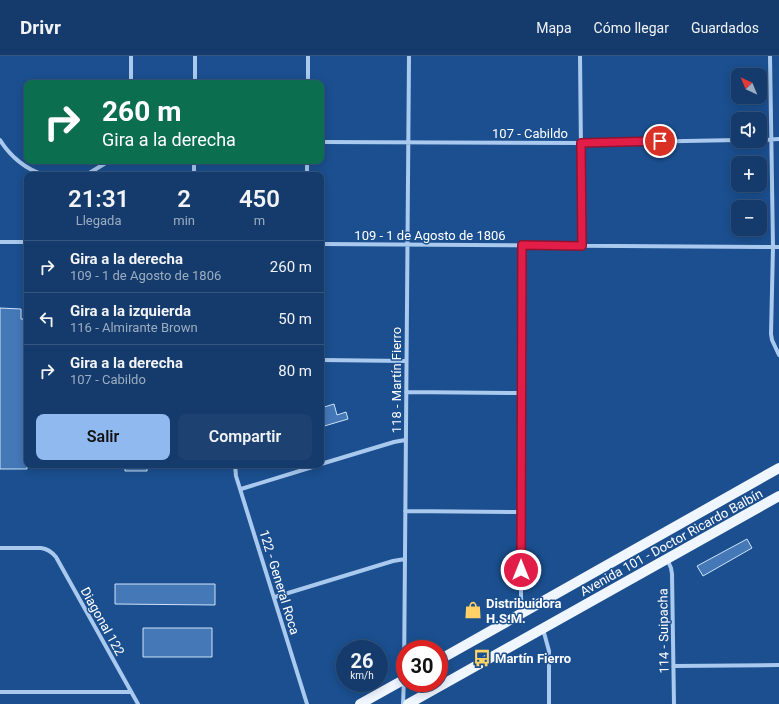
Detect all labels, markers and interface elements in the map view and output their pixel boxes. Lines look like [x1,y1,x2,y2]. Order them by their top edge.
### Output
text: Drivr [20,16,61,39]
text: Mapa [536,20,572,36]
text: Cómo llegar [594,20,669,36]
text: Guardados [691,20,759,36]
north arrow [731,68,767,104]
map controls [731,68,767,236]
text: 260 m [102,95,181,128]
icon: right [36,96,88,148]
button: sound [731,112,767,148]
pin [643,124,677,158]
street label: 107 - Cabildo [492,126,568,141]
text: Gira a la derecha [102,129,236,150]
icon: arrive [649,130,671,152]
button: + [731,156,767,192]
text: 21:31 [68,185,129,213]
text: 2 [177,185,191,213]
text: 450 [239,185,280,213]
button: − [731,200,767,236]
text: Llegada [76,213,122,228]
text: min [173,213,195,228]
text: m [254,213,265,228]
street label: 109 - 1 de Agosto de 1806 [354,228,506,243]
text: Gira a la derecha [70,250,183,268]
icon: right [36,256,58,278]
text: 260 m [270,258,312,276]
text: 109 - 1 de Agosto de 1806 [70,268,221,283]
text: Gira a la izquierda [70,302,191,320]
icon: left [36,308,58,330]
text: 50 m [278,310,312,328]
text: 116 - Almirante Brown [70,320,198,335]
street label: 118 - Martín Fierro [389,327,404,433]
text: Gira a la derecha [70,354,183,372]
icon: right [36,360,58,382]
text: 80 m [278,362,312,380]
text: 107 - Cabildo [70,372,146,387]
button: Salir [36,414,170,460]
button: Compartir [178,414,312,460]
street label: Avenida 101 - Doctor Ricardo Balbín [577,486,765,599]
street label: 122 - General Roca [256,528,303,636]
position arrow [500,549,542,591]
street label: Diagonal 122 [78,584,128,658]
street label: 114 - Suipacha [655,588,672,674]
place label: Distribuidora H.S.M. [486,596,561,626]
shop icon: Distribuidora H.S.M. [463,600,483,620]
speed limit sign: 30 [396,640,448,692]
bus stop icon: Martín Fierro [472,648,492,668]
text: 26 [351,649,373,673]
place label: Martín Fierro [495,651,571,666]
text: km/h [350,670,374,681]

